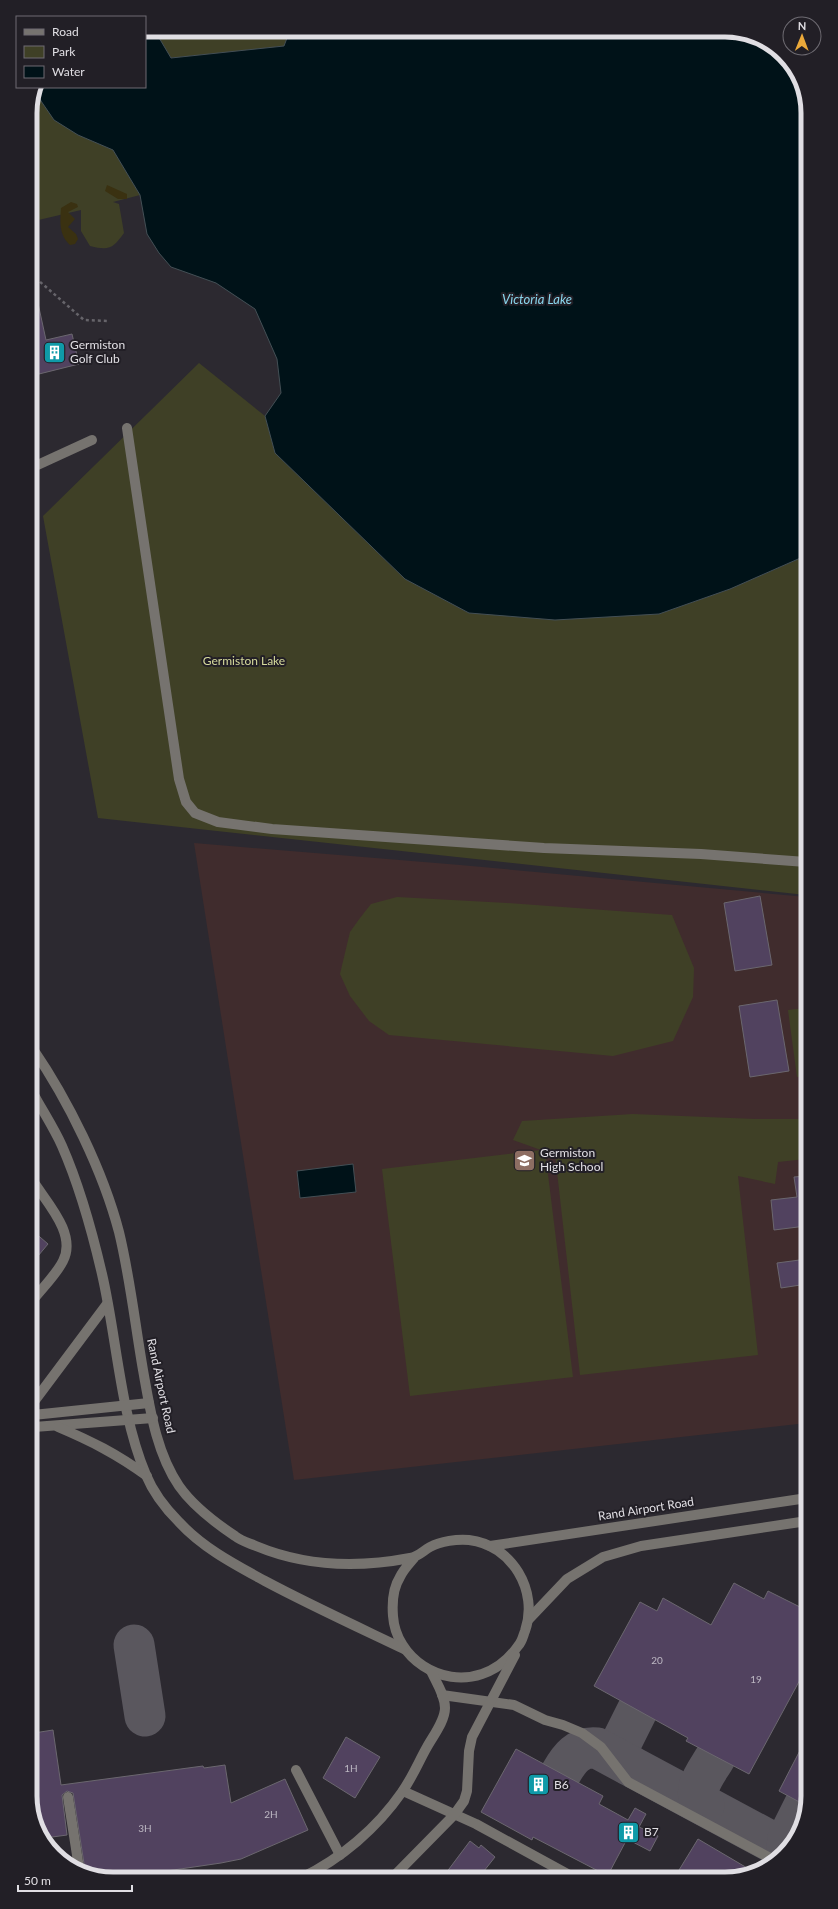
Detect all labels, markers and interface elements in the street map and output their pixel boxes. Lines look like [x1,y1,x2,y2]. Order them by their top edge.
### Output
legend [16,16,146,88]
north arrow [782,16,822,56]
text: N [798,19,807,32]
text: Road [52,24,79,39]
text: Park [52,44,76,59]
text: Water [52,64,85,79]
water label: Victoria Lake [502,291,572,307]
place label: Germiston Golf Club [70,337,125,366]
building icon: Germiston Golf Club [41,339,67,365]
park label: Germiston Lake [203,653,285,668]
place label: Germiston High School [540,1145,603,1174]
school or university icon: Germiston High School [512,1147,538,1173]
street label: Rand Airport Road [144,1337,179,1435]
street label: Rand Airport Road [597,1494,695,1523]
house number: 20 [651,1654,663,1666]
house number: 19 [750,1673,762,1685]
house number: 1H [344,1762,358,1774]
building icon: B6 [526,1772,552,1798]
place label: B6 [554,1777,569,1792]
house number: 2H [264,1808,278,1820]
building icon: B7 [615,1819,641,1845]
house number: 3H [138,1822,152,1834]
place label: B7 [644,1824,659,1839]
scale bar [18,1867,132,1893]
text: 50 m [24,1873,51,1888]

